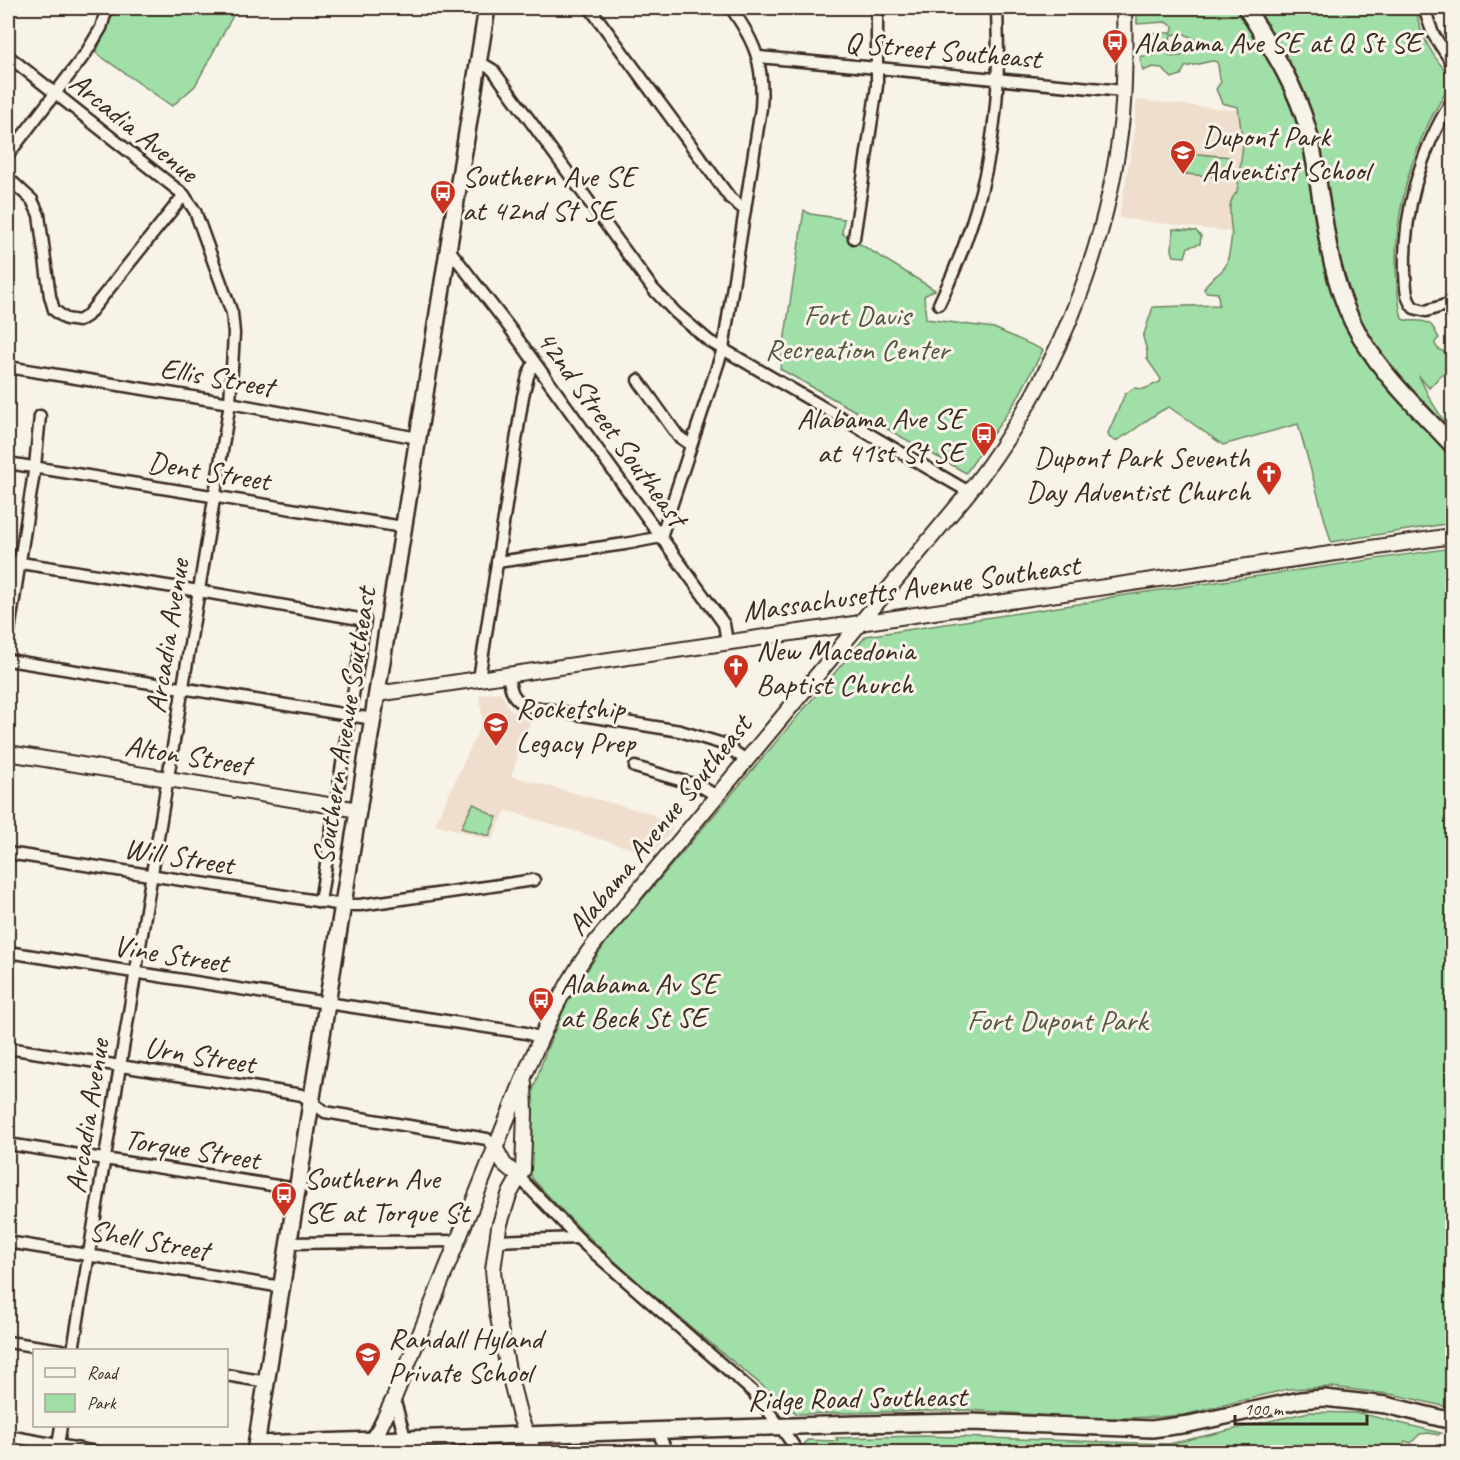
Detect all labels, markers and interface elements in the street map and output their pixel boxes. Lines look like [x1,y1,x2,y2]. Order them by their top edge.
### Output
street label: Q Street Southeast [844,23,1046,78]
place label: Alabama Ave SE at Q St SE [1134,23,1425,61]
bus stop icon: Alabama Ave SE at Q St SE [1100,27,1130,65]
street label: Arcadia Avenue [62,63,208,192]
place label: Dupont Park Adventist School [1202,117,1374,189]
school or university icon: Dupont Park Adventist School [1168,138,1198,176]
place label: Southern Ave SE at 42nd St SE [462,157,639,229]
bus stop icon: Southern Ave SE at 42nd St SE [428,178,458,216]
park label: Fort Davis Recreation Center [765,296,952,368]
street label: 42nd Street Southeast [528,322,698,537]
street label: Ellis Street [157,348,281,406]
place label: Alabama Ave SE at 41st St SE [797,399,968,471]
bus stop icon: Alabama Ave SE at 41st St SE [969,420,999,458]
place label: Dupont Park Seventh Day Adventist Church [1026,438,1251,510]
street label: Dent Street [145,443,276,500]
church icon: Dupont Park Seventh Day Adventist Church [1254,459,1284,497]
street label: Massachusetts Avenue Southeast [740,545,1085,630]
street label: Arcadia Avenue [136,554,198,716]
street label: Southern Avenue Southeast [303,582,385,867]
place label: New Macedonia Baptist Church [756,631,917,703]
church icon: New Macedonia Baptist Church [721,652,751,690]
place label: Rocketship Legacy Prep [516,689,637,761]
street label: Alabama Avenue Southeast [558,704,762,943]
school or university icon: Rocketship Legacy Prep [481,710,511,748]
street label: Alton Street [122,726,258,784]
street label: Will Street [122,829,239,884]
street label: Vine Street [111,926,234,982]
place label: Alabama Av SE at Beck St SE [560,964,721,1036]
bus stop icon: Alabama Av SE at Beck St SE [526,985,556,1023]
park label: Fort Dupont Park [967,1001,1149,1039]
street label: Urn Street [142,1028,261,1083]
street label: Arcadia Avenue [56,1034,118,1196]
street label: Torque Street [122,1120,265,1179]
place label: Southern Ave SE at Torque St [304,1159,472,1231]
bus stop icon: Southern Ave SE at Torque St [269,1180,299,1218]
street label: Shell Street [86,1211,216,1270]
place label: Randall Hyland Private School [388,1319,546,1391]
school or university icon: Randall Hyland Private School [353,1340,383,1378]
legend [33,1349,228,1427]
text: Road [87,1362,120,1384]
street label: Ridge Road Southeast [747,1377,970,1419]
scale bar [1235,1388,1367,1426]
text: Park [87,1392,117,1414]
text: 100 m [1244,1398,1285,1420]

